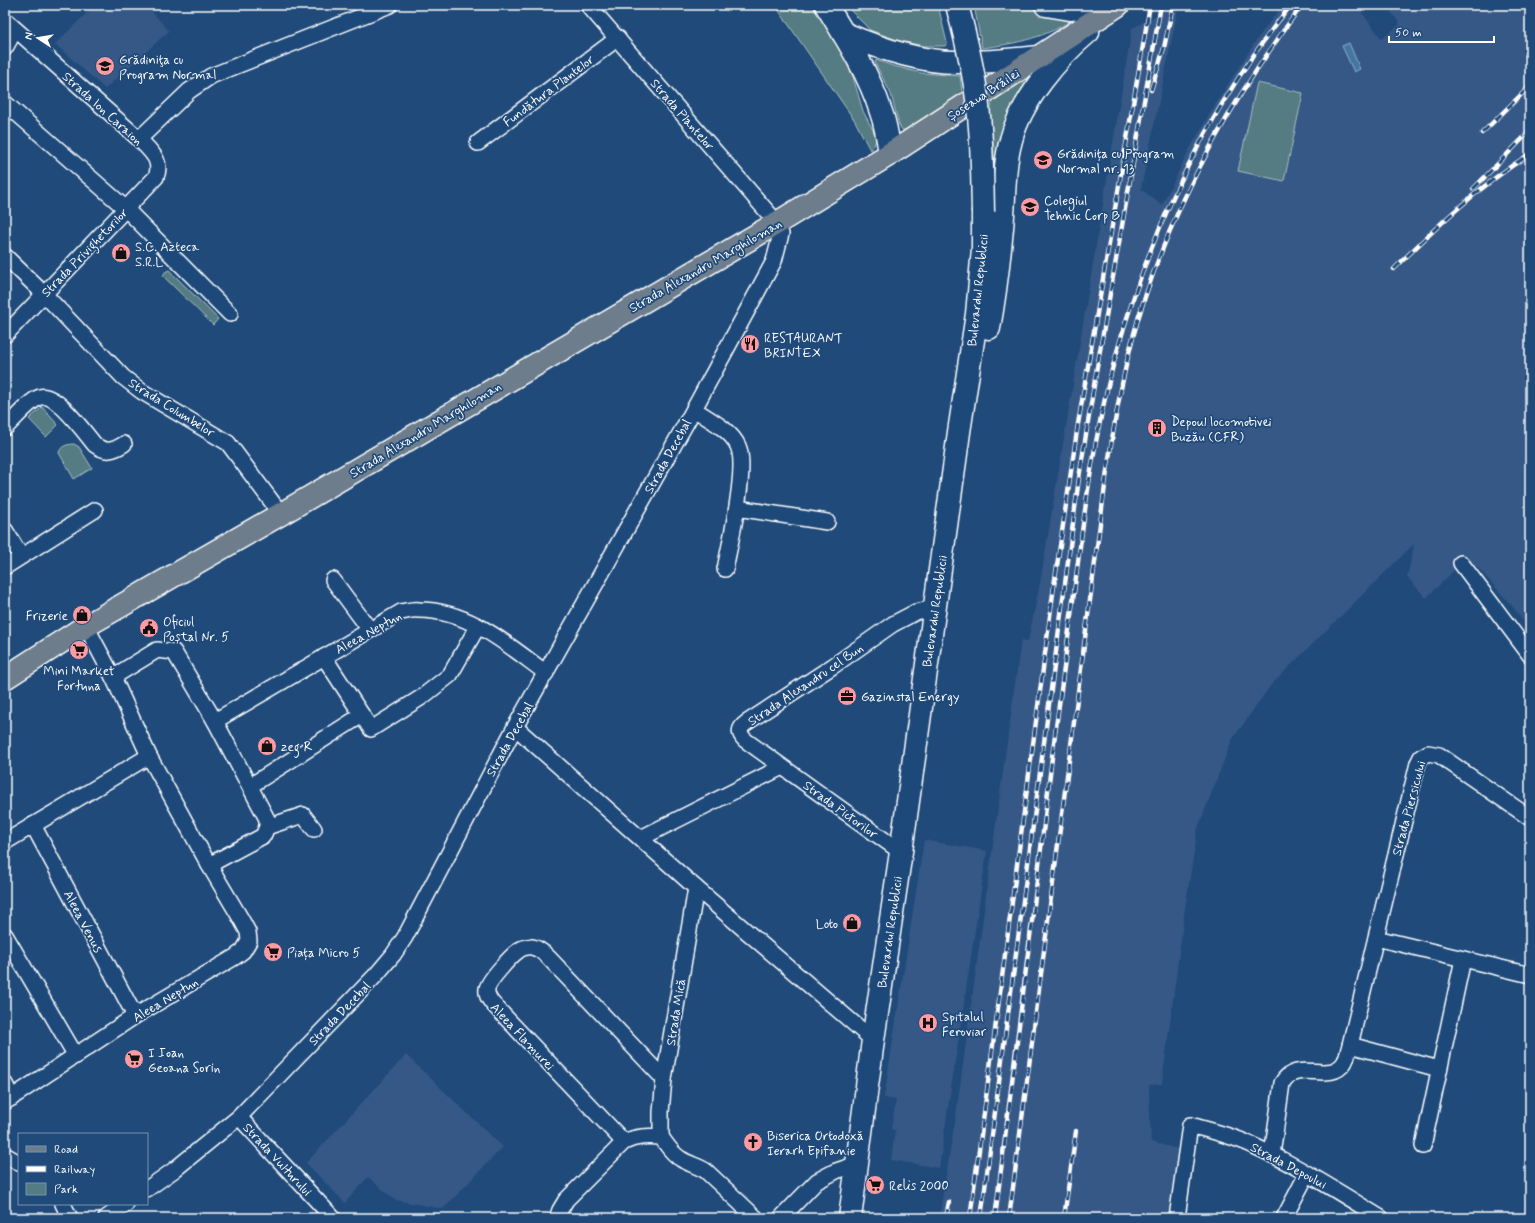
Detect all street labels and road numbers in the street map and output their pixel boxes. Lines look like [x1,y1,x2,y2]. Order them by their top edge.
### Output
street label: Fundătura Plantelor [500,51,598,131]
street label: Șoseaua Brăilei [944,66,1023,125]
street label: Strada Ion Caraion [58,68,146,150]
street label: Strada Plantelor [646,76,718,155]
street label: Strada Privighetorilor [38,204,134,303]
street label: Strada Alexandru Marghiloman [626,216,786,318]
street label: Bulevardul Republicii [964,233,993,347]
street label: Strada Columbelor [125,375,218,442]
street label: Strada Alexandru Marghiloman [347,378,505,483]
street label: Strada Decebal [641,416,696,497]
street label: Bulevardul Republicii [919,554,952,668]
street label: Aleea Neptun [332,608,405,659]
street label: Strada Alexandru cel Bun [745,640,867,730]
street label: Strada Decebal [483,699,538,780]
street label: Strada Piersicului [1389,759,1430,858]
street label: Strada Pictorilor [799,777,882,844]
street label: Bulevardul Republicii [874,875,907,989]
street label: Aleea Venus [59,888,106,956]
street label: Aleea Neptun [130,974,202,1027]
street label: Strada Mică [663,977,690,1047]
street label: Strada Decebal [305,978,375,1050]
street label: Aleea Flamurei [486,1000,558,1074]
street label: Strada Vulturului [239,1120,315,1200]
street label: Strada Depoului [1247,1139,1329,1194]

